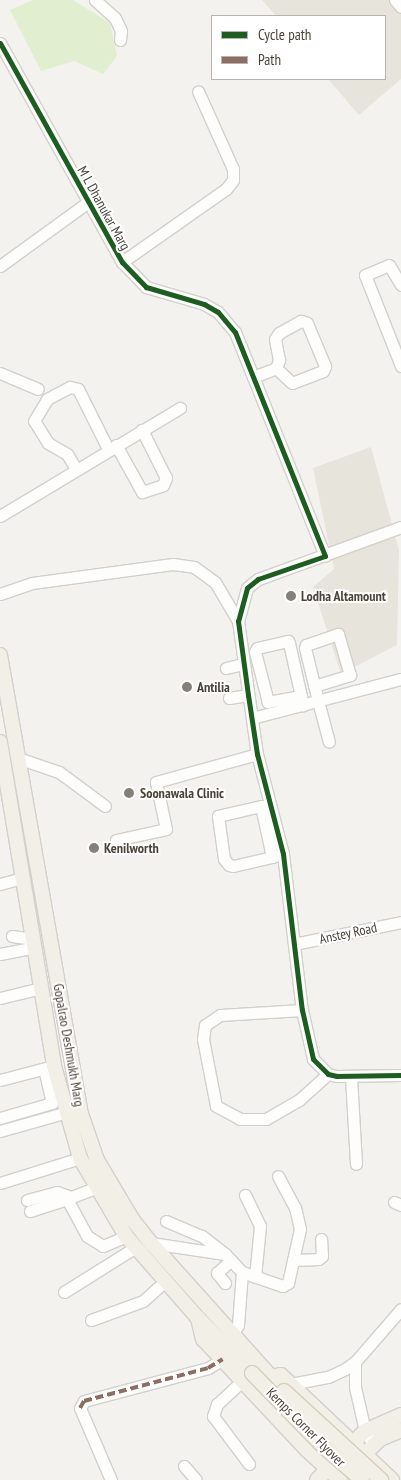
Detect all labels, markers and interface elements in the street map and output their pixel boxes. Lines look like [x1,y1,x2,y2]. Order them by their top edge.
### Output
legend [211,15,386,80]
text: Cycle path [258,25,311,44]
text: Path [258,50,281,69]
street label: M L Dhanukar Marg [74,163,134,253]
place label: Lodha Altamount [301,588,386,604]
marker: Lodha Altamount [285,590,297,602]
place label: Antilia [197,679,230,695]
marker: Antilia [181,681,193,693]
place label: Soonawala Clinic [140,785,224,801]
marker: Soonawala Clinic [122,786,136,800]
place label: Kenilworth [104,840,159,856]
marker: Kenilworth [88,842,100,854]
street label: Anstey Road [317,919,379,947]
street label: Gopalrao Deshmukh Marg [50,982,88,1108]
street label: Kemps Corner Flyover [263,1384,349,1470]

